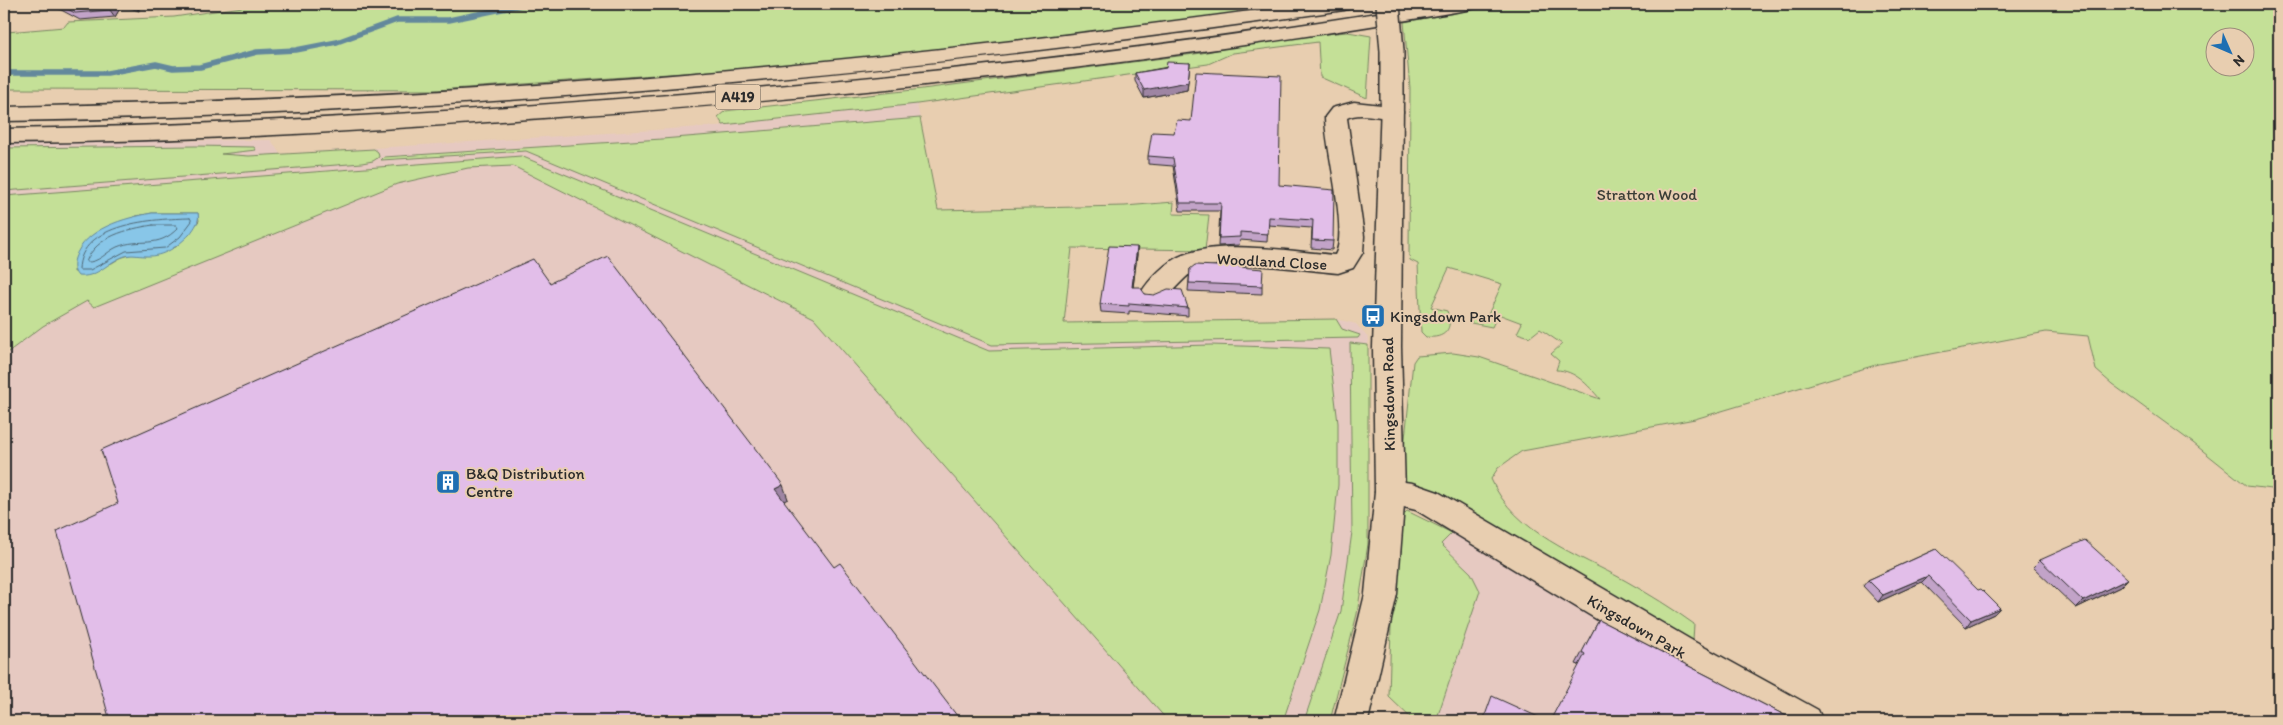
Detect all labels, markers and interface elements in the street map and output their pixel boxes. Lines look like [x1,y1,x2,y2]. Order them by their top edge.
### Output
north arrow [2206,28,2256,78]
text: N [2229,51,2248,70]
road number: A419 [716,84,760,110]
park label: Stratton Wood [1597,185,1697,204]
street label: Woodland Close [1216,249,1328,274]
bus stop icon: Kingsdown Park [1360,303,1386,329]
place label: Kingsdown Park [1390,307,1501,326]
street label: Kingsdown Road [1378,337,1399,451]
place label: B&Q Distribution Centre [466,464,585,501]
building icon: B&Q Distribution Centre [435,469,461,495]
street label: Kingsdown Park [1584,590,1690,662]

